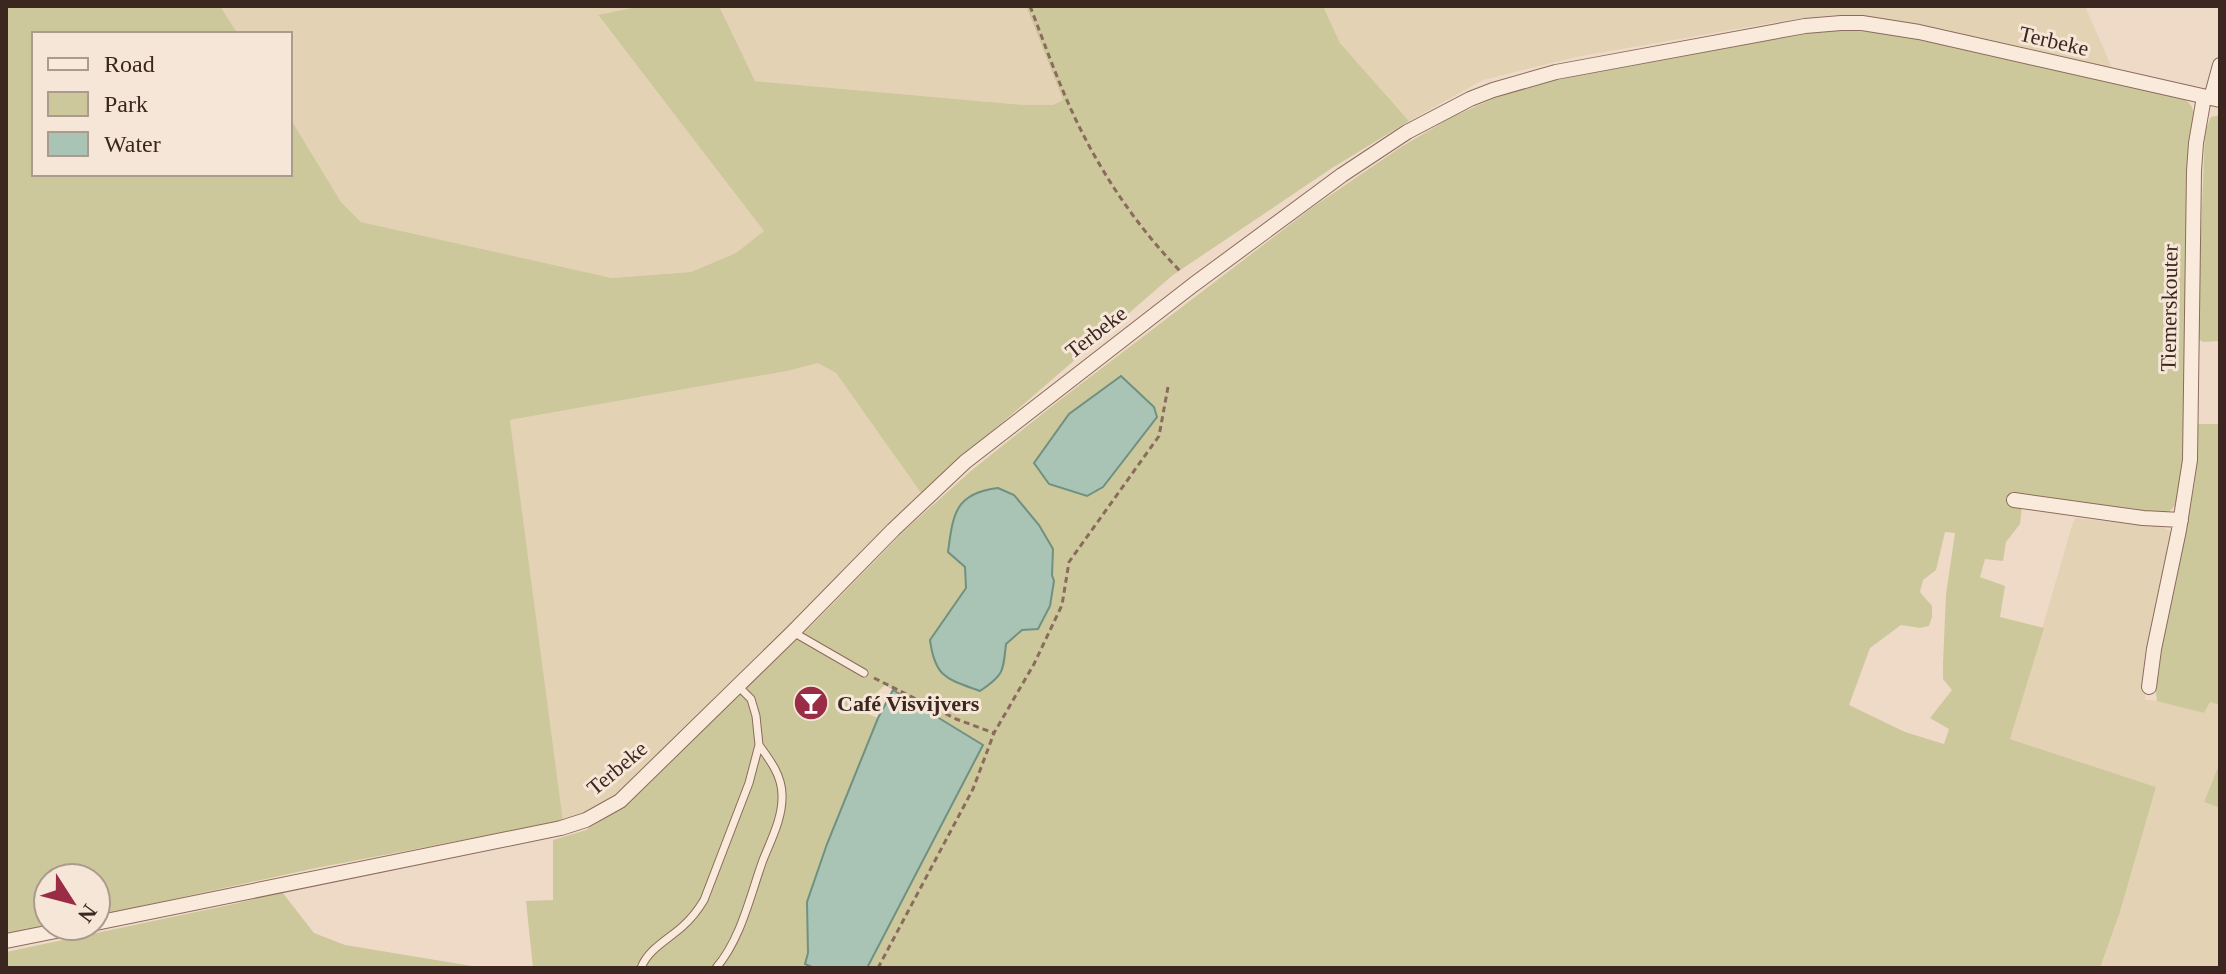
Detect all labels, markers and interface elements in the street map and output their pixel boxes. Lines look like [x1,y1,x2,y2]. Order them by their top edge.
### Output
street label: Terbeke [2017,21,2091,61]
legend [32,32,292,176]
text: Road [104,51,155,77]
text: Park [104,91,148,117]
text: Water [104,131,161,157]
street label: Tiemerskouter [2155,243,2183,372]
street label: Terbeke [1061,300,1131,364]
bar icon: Café Visvijvers [792,684,830,722]
place label: Café Visvijvers [837,691,980,716]
street label: Terbeke [582,736,652,800]
north arrow [32,862,112,942]
text: N [73,900,103,927]

